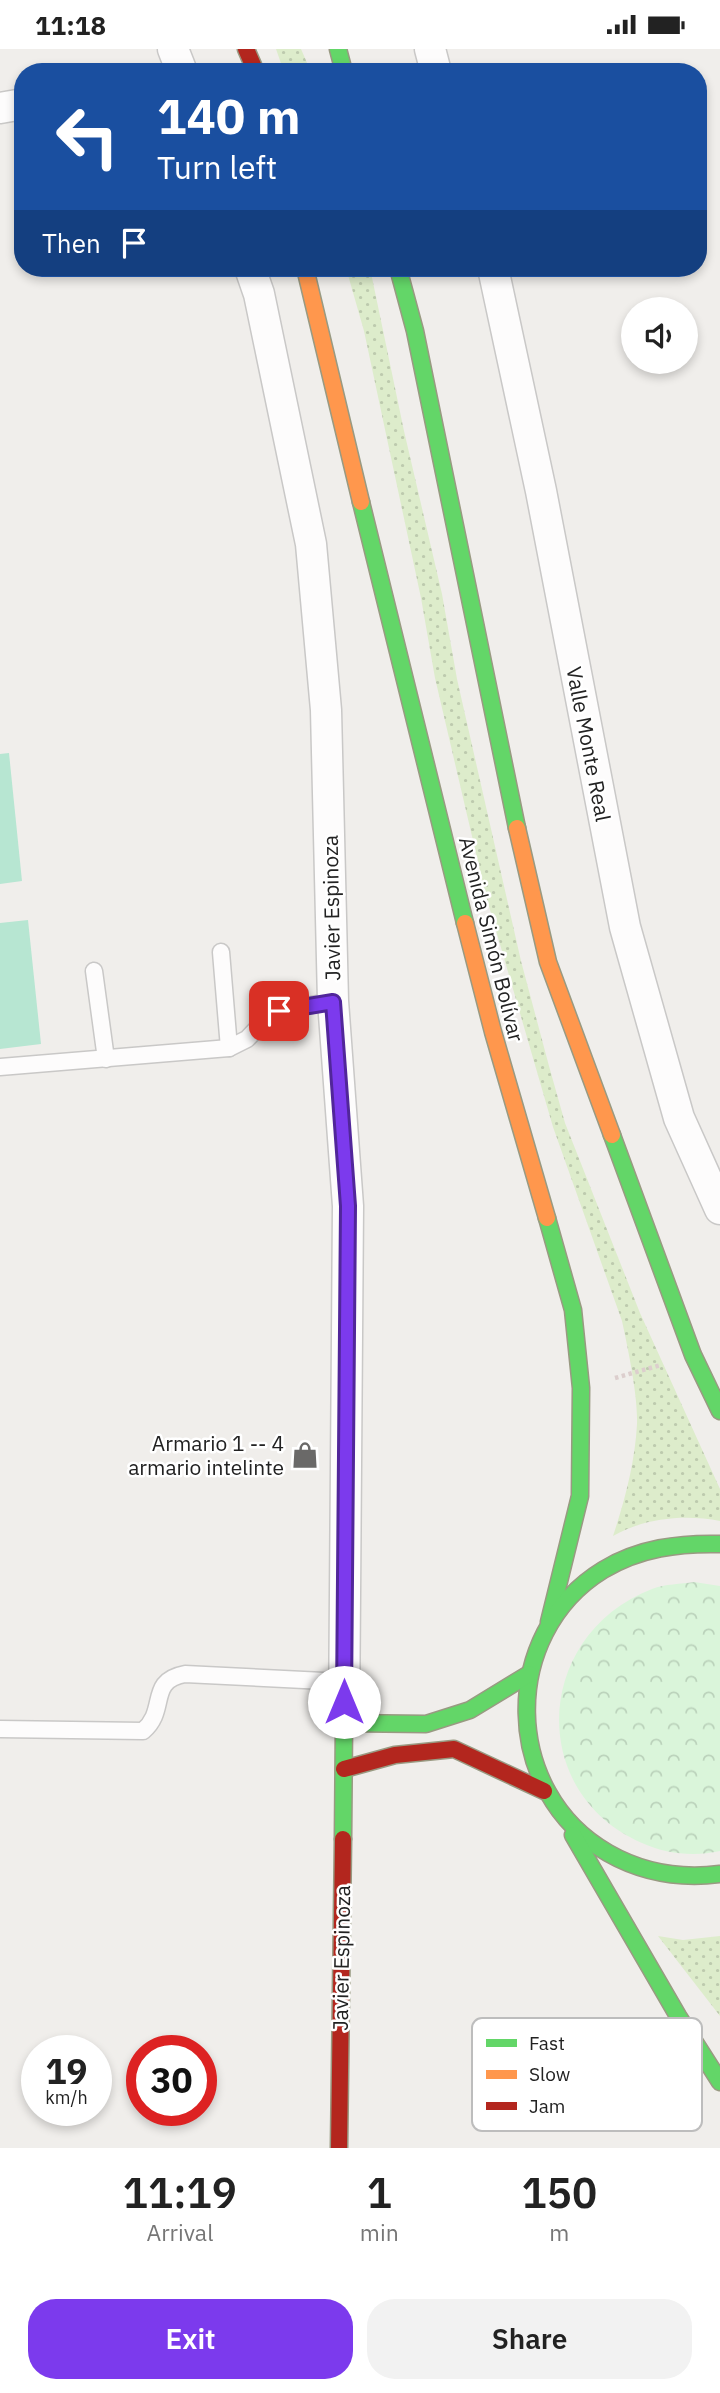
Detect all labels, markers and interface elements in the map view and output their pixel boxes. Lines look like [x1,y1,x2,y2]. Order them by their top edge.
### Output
text: 11:18 [35,8,106,42]
text: 140 m [157,84,301,147]
icon: left [42,91,133,182]
text: Turn left [157,146,277,188]
icon: arrive [115,224,153,262]
text: Then [42,226,101,260]
map controls [621,297,698,374]
button: sound [621,297,698,374]
street label: Valle Monte Real [560,664,618,824]
street label: Avenida Simón Bolívar [453,834,531,1045]
street label: Javier Espinoza [316,835,346,981]
pin [249,981,309,1041]
icon: arrive [260,992,298,1030]
place label: Armario 1 -- 4 armario intelinte [128,1429,284,1481]
shop icon: Armario 1 -- 4 armario intelinte [290,1440,320,1470]
position arrow [307,1665,381,1739]
street label: Javier Espinoza [326,1885,356,2031]
legend [472,2018,702,2131]
text: Fast [529,2031,565,2055]
speed limit sign: 30 [126,2035,217,2126]
text: 19 [45,2048,88,2094]
text: Slow [529,2062,570,2086]
text: km/h [45,2086,88,2109]
text: Jam [529,2094,565,2118]
text: 11:19 [123,2165,237,2220]
text: 1 [367,2165,392,2220]
text: 150 [522,2165,597,2220]
text: Arrival [146,2217,213,2247]
text: min [360,2217,399,2247]
text: m [549,2217,569,2247]
button: Exit [28,2299,353,2379]
button: Share [367,2299,692,2379]

